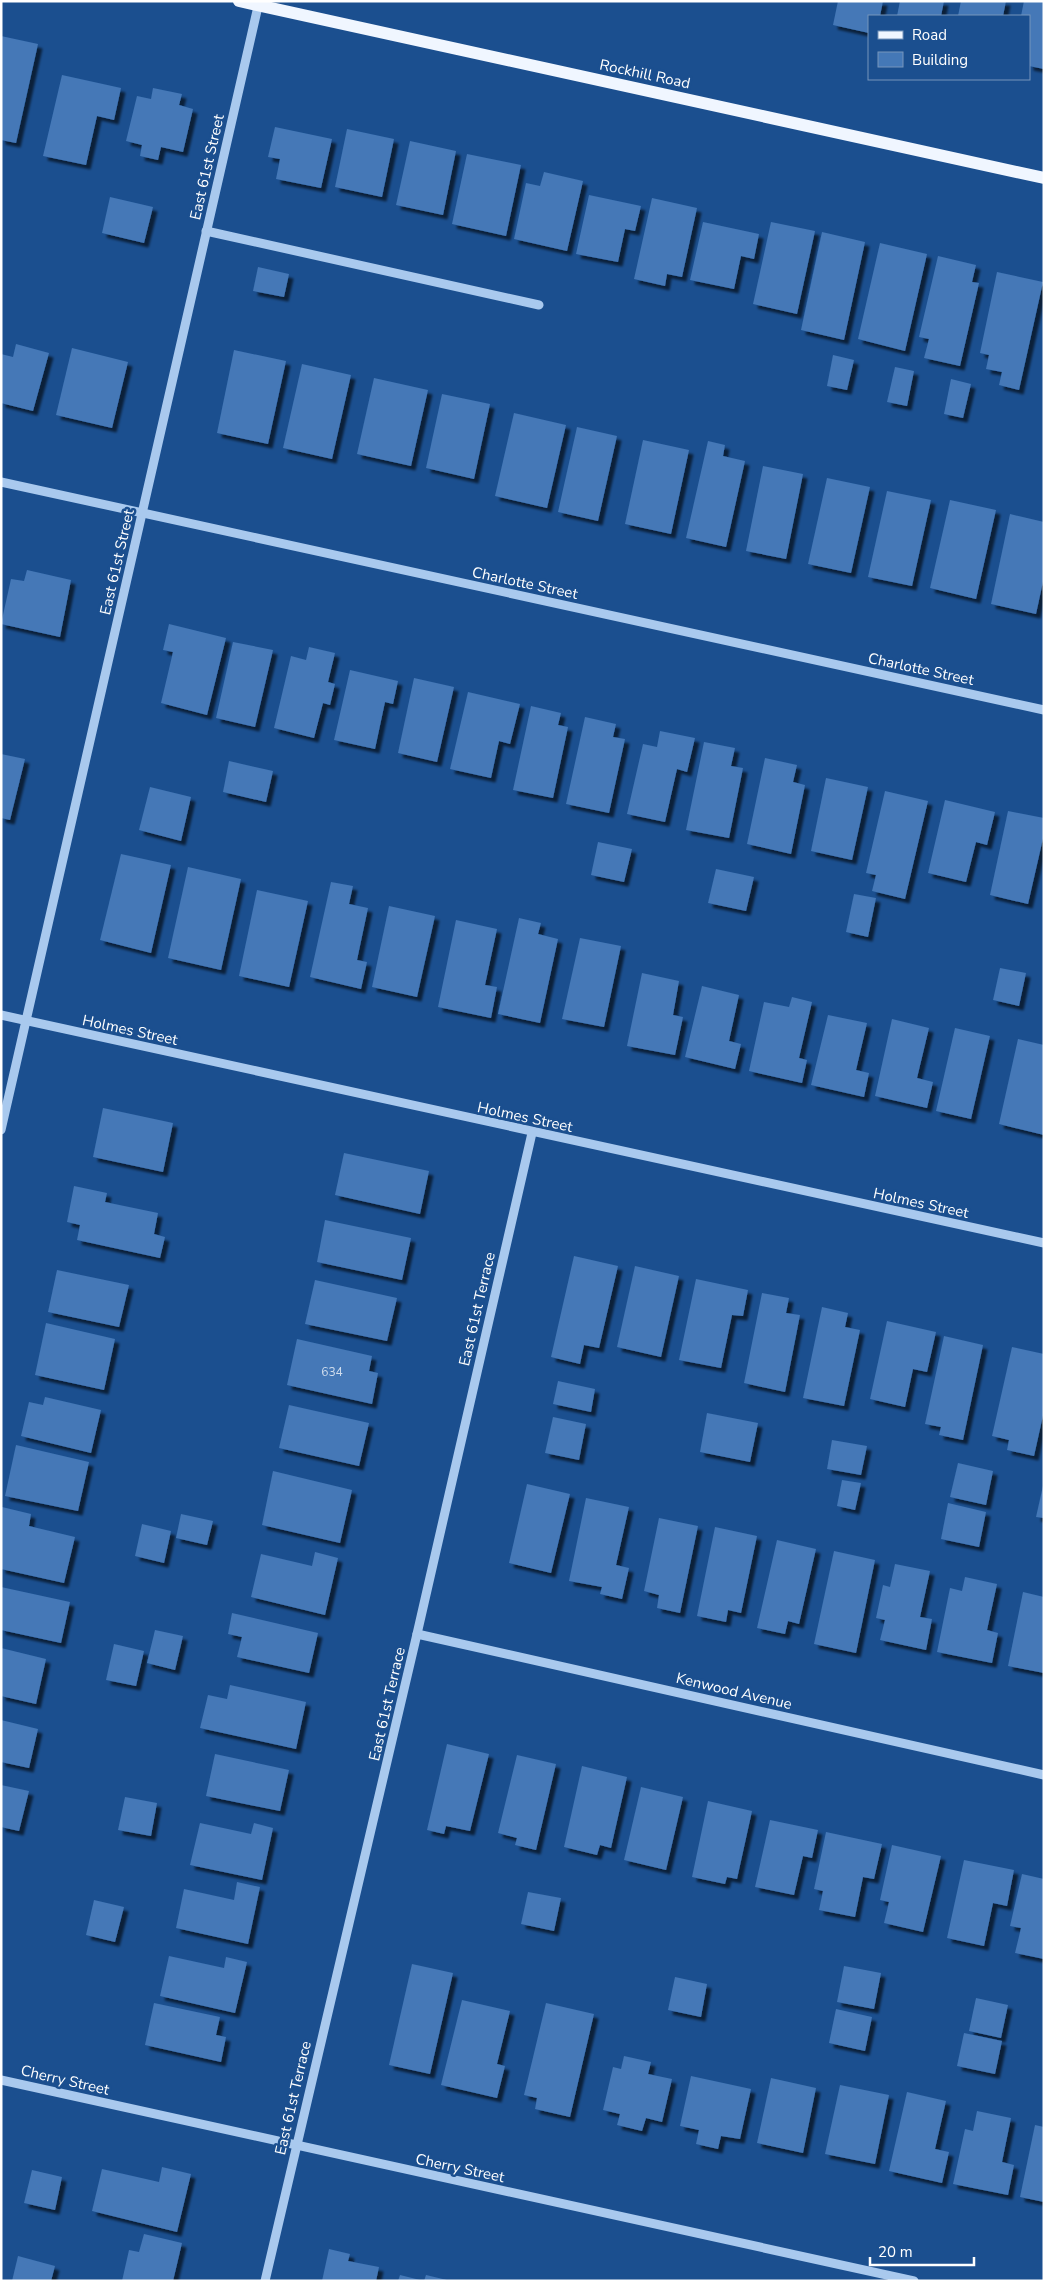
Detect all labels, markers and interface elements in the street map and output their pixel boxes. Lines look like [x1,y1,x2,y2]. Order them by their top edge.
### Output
legend [868,15,1030,80]
text: Road [912,25,947,45]
text: Building [912,50,968,70]
street label: Rockhill Road [598,55,692,93]
street label: East 61st Street [185,111,229,222]
street label: East 61st Street [95,506,139,617]
street label: Charlotte Street [470,562,580,604]
street label: Charlotte Street [866,648,976,690]
street label: Holmes Street [80,1010,180,1050]
street label: Holmes Street [475,1097,575,1137]
street label: Holmes Street [871,1183,971,1223]
street label: East 61st Terrace [454,1250,500,1368]
house number: 634 [321,1364,343,1380]
street label: East 61st Terrace [364,1645,410,1763]
street label: Kenwood Avenue [674,1668,794,1714]
street label: East 61st Terrace [270,2039,316,2157]
street label: Cherry Street [19,2060,112,2100]
street label: Cherry Street [414,2149,507,2187]
scale bar [870,2234,974,2266]
text: 20 m [878,2242,913,2262]

